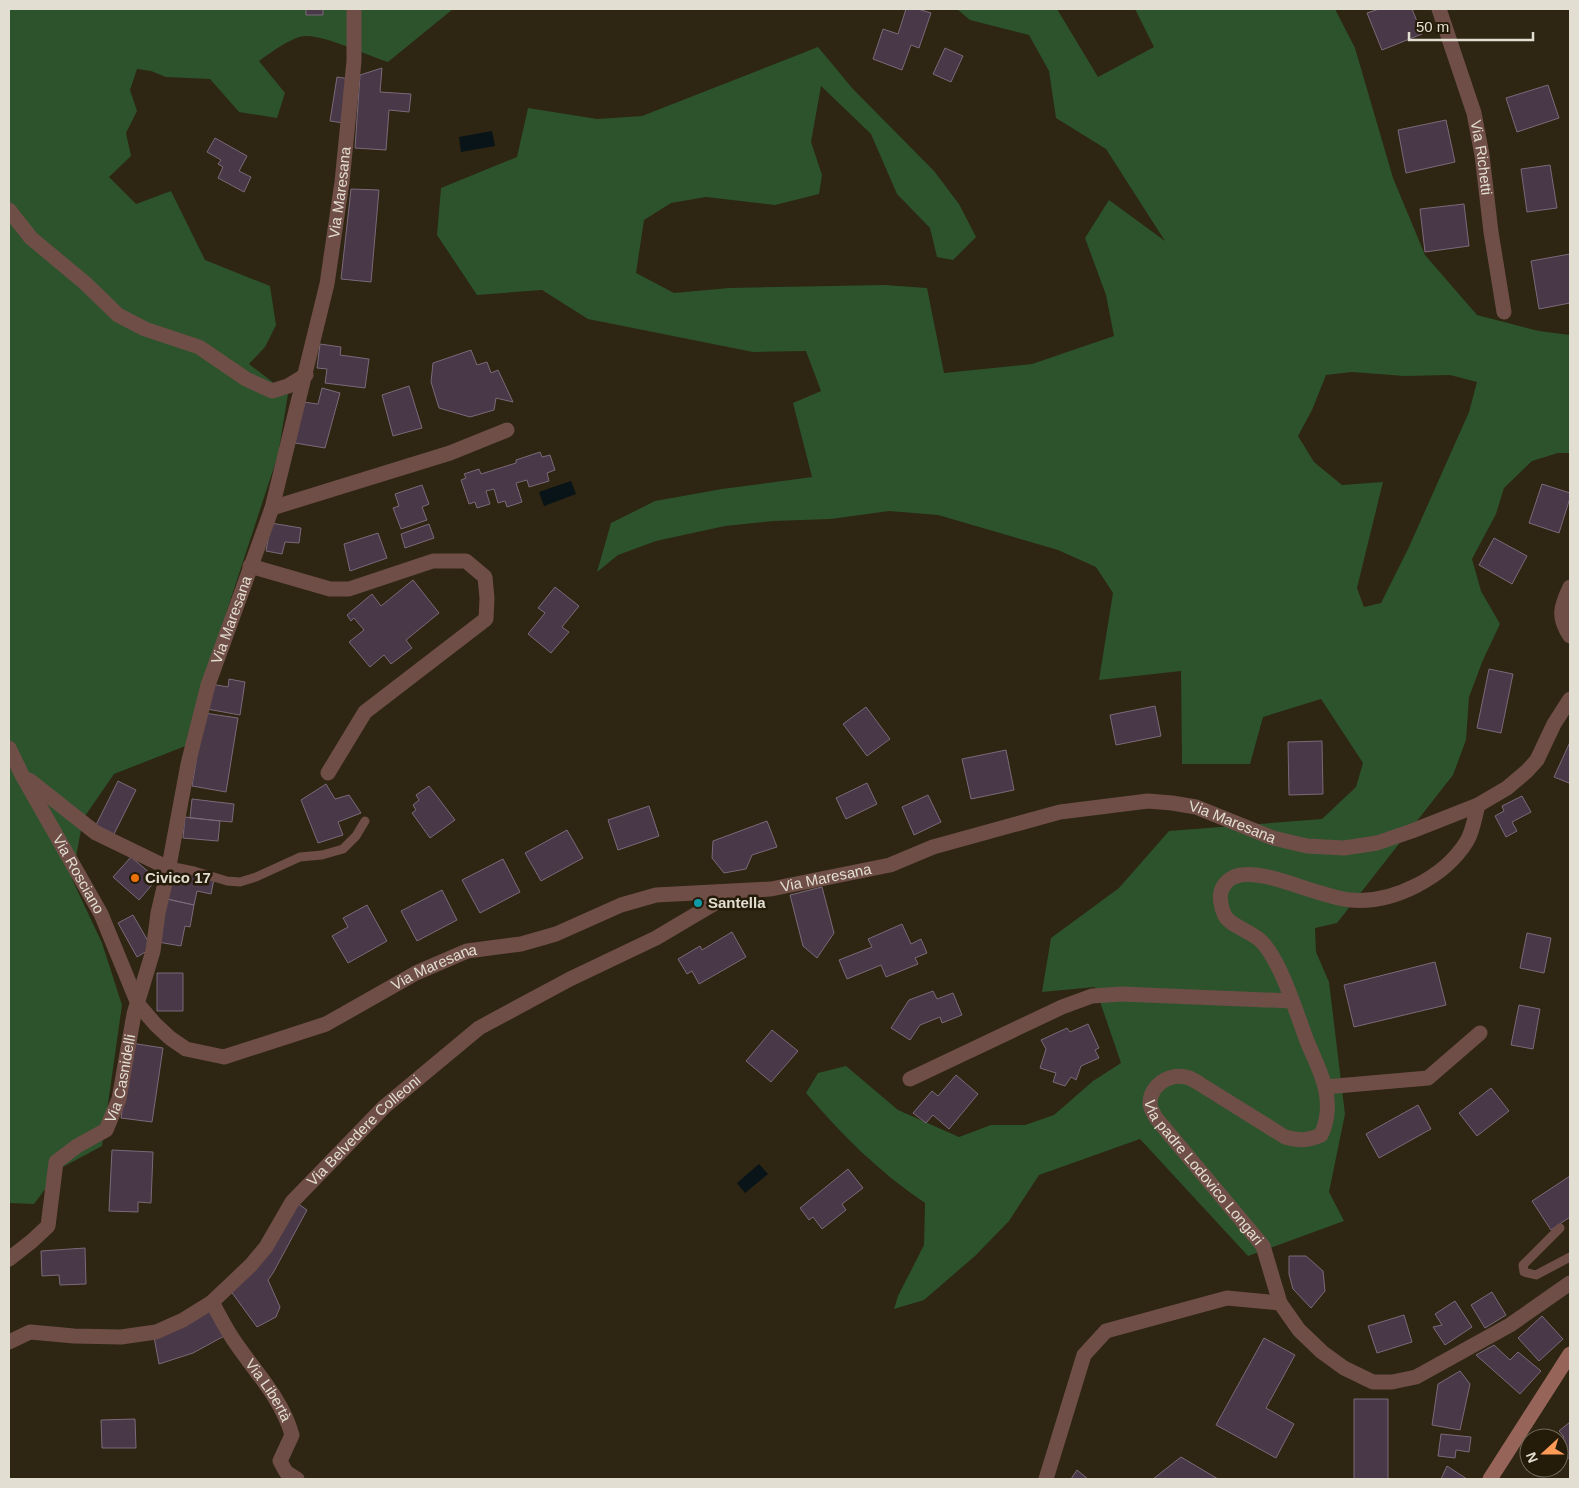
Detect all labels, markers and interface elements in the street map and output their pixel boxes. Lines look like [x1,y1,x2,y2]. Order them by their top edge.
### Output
scale bar [1409,10,1533,42]
text: 50 m [1416,18,1449,35]
street label: Via Richetti [1468,119,1496,196]
street label: Via Maresana [325,145,354,239]
street label: Via Maresana [207,573,255,666]
street label: Via Maresana [1188,797,1279,847]
street label: Via Rosciano [50,831,108,916]
street label: Via Maresana [779,860,873,895]
place label: Civico 17 [145,869,211,886]
marker: Civico 17 [129,872,141,884]
place label: Santella [708,894,766,911]
marker: Santella [692,897,704,909]
street label: Via Maresana [388,941,478,993]
street label: Via Casnidelli [101,1033,138,1125]
street label: Via Belvedere Colleoni [303,1071,424,1189]
street label: Via padre Lodovico Longari [1142,1099,1267,1248]
street label: Via Libertà [242,1355,296,1425]
north arrow [1519,1428,1569,1478]
text: N [1523,1450,1541,1465]

